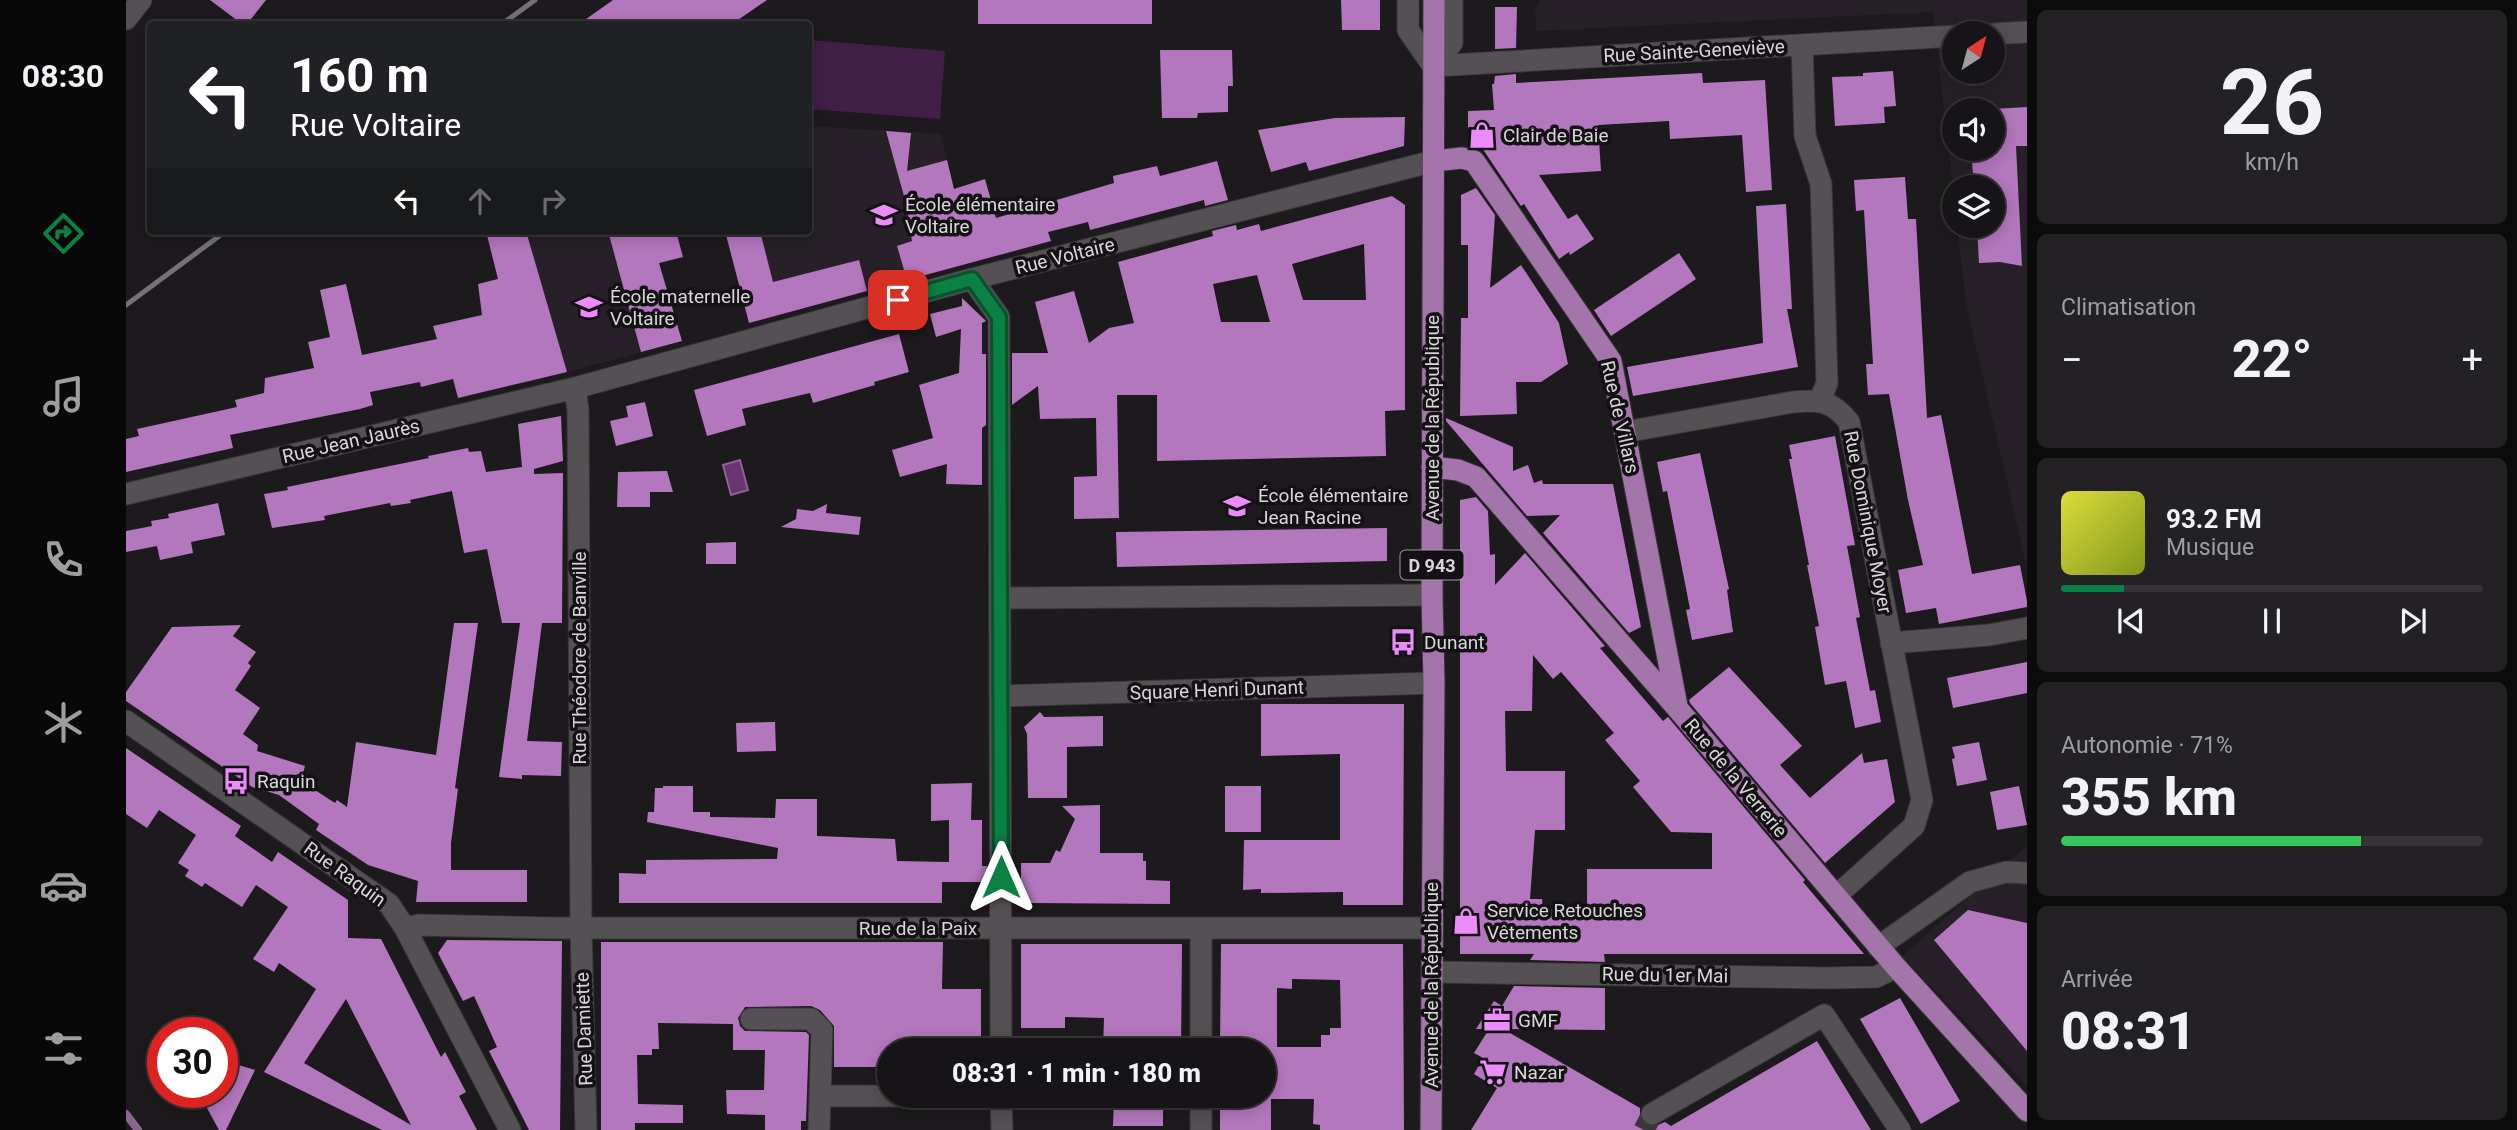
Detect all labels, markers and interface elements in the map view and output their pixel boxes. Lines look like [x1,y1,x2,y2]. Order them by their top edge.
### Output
north arrow [1942,21,2006,84]
map controls [1942,21,2005,238]
street label: Rue Sainte-Geneviève [1603,35,1785,67]
text: 160 m [290,47,429,104]
icon: left [175,49,266,140]
text: 26 [2220,50,2324,156]
text: 08:30 [22,57,104,95]
button: sound [1942,98,2005,161]
text: Rue Voltaire [290,106,461,144]
shop icon: Clair de Baie [1467,120,1497,150]
place label: Clair de Baie [1503,124,1608,147]
text: km/h [2245,149,2299,176]
button: layers [1942,175,2005,238]
icon: left [388,182,426,220]
icon: ahead [461,182,499,220]
icon: right [534,182,572,220]
place label: École élémentaire Voltaire [905,193,1055,238]
school or university icon: École élémentaire Voltaire [869,200,899,230]
icon: directions [39,209,88,258]
street label: Rue Voltaire [1013,233,1117,279]
pin [868,270,928,330]
icon: arrive [879,281,917,319]
place label: École maternelle Voltaire [610,285,750,330]
school or university icon: École maternelle Voltaire [574,292,604,322]
text: Climatisation [2061,294,2196,321]
street label: Avenue de la République [1421,315,1444,521]
text: 22° [2232,329,2312,390]
text: − [2061,338,2083,382]
text: + [2461,338,2483,382]
street label: Rue de Villars [1596,358,1644,476]
icon: music [39,372,88,421]
street label: Rue Jean Jaurès [280,414,422,468]
street label: Rue Dominique Moyer [1839,429,1897,616]
place label: École élémentaire Jean Racine [1258,484,1408,529]
school or university icon: École élémentaire Jean Racine [1222,491,1252,521]
text: 93.2 FM [2166,504,2262,534]
text: Musique [2166,534,2254,561]
icon: phone [39,535,88,584]
road number: D 943 [1400,550,1464,580]
street label: Rue Théodore de Banville [568,551,591,765]
icon: previous [2112,602,2150,640]
icon: pause [2253,602,2291,640]
icon: next [2394,602,2432,640]
bus stop icon: Dunant [1388,627,1418,657]
place label: Dunant [1424,631,1484,654]
street label: Square Henri Dunant [1129,675,1305,705]
icon: climate [39,698,88,747]
street label: Rue de la Verrerie [1680,714,1792,842]
text: Autonomie · 71% [2061,732,2233,759]
bus stop icon: Raquin [221,766,251,796]
text: 355 km [2061,767,2237,828]
place label: Raquin [257,770,315,793]
street label: Rue Raquin [300,837,390,911]
position arrow [964,840,1038,914]
icon: car [39,861,88,910]
street label: Avenue de la République [1420,882,1443,1088]
place label: Service Retouches Vêtements [1487,899,1643,944]
shop icon: Service Retouches Vêtements [1451,906,1481,936]
street label: Rue de la Paix [859,917,978,940]
street label: Rue du 1er Mai [1602,962,1728,988]
text: Arrivée [2061,966,2133,993]
street label: Rue Damiette [571,972,597,1086]
text: 08:31 [2061,1001,2196,1062]
office icon: GMF [1482,1005,1512,1035]
place label: GMF [1518,1009,1558,1032]
speed limit sign: 30 [147,1017,238,1108]
icon: filters [39,1024,88,1073]
supermarket icon: Nazar [1478,1057,1508,1087]
text: 08:31 · 1 min · 180 m [952,1058,1201,1088]
place label: Nazar [1514,1061,1565,1084]

